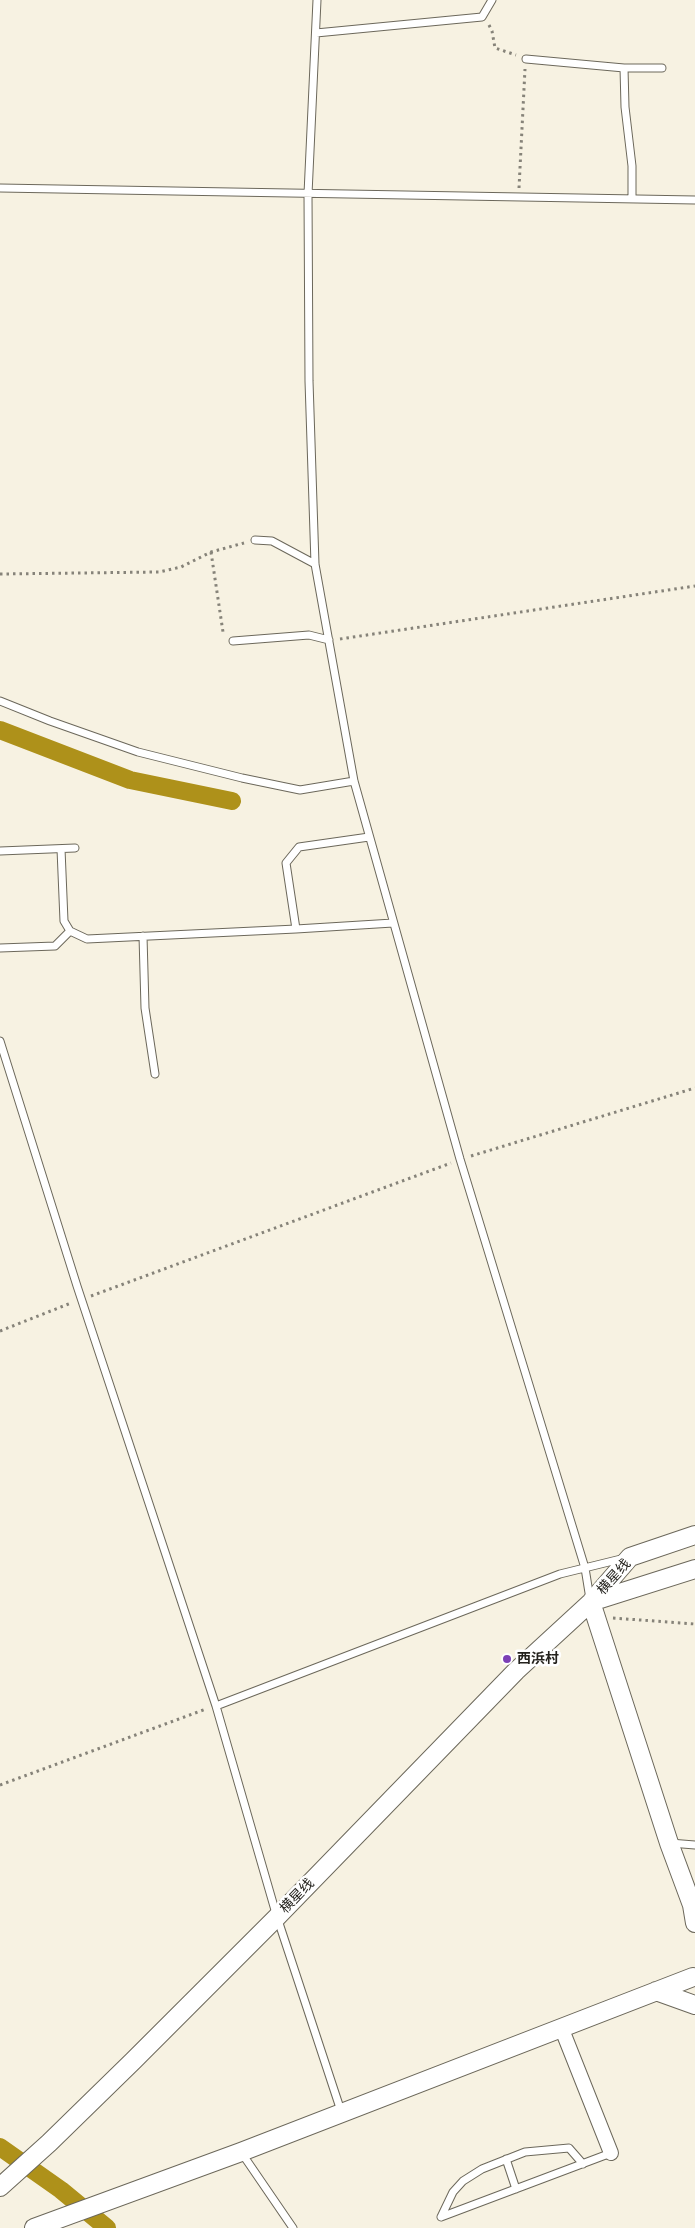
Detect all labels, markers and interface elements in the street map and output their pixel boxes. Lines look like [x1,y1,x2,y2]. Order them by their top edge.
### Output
street label: 横星线 [594,1556,634,1598]
place label: 西浜村 [517,1651,559,1667]
marker: 西浜村 [501,1653,513,1665]
street label: 横星线 [276,1875,318,1917]

